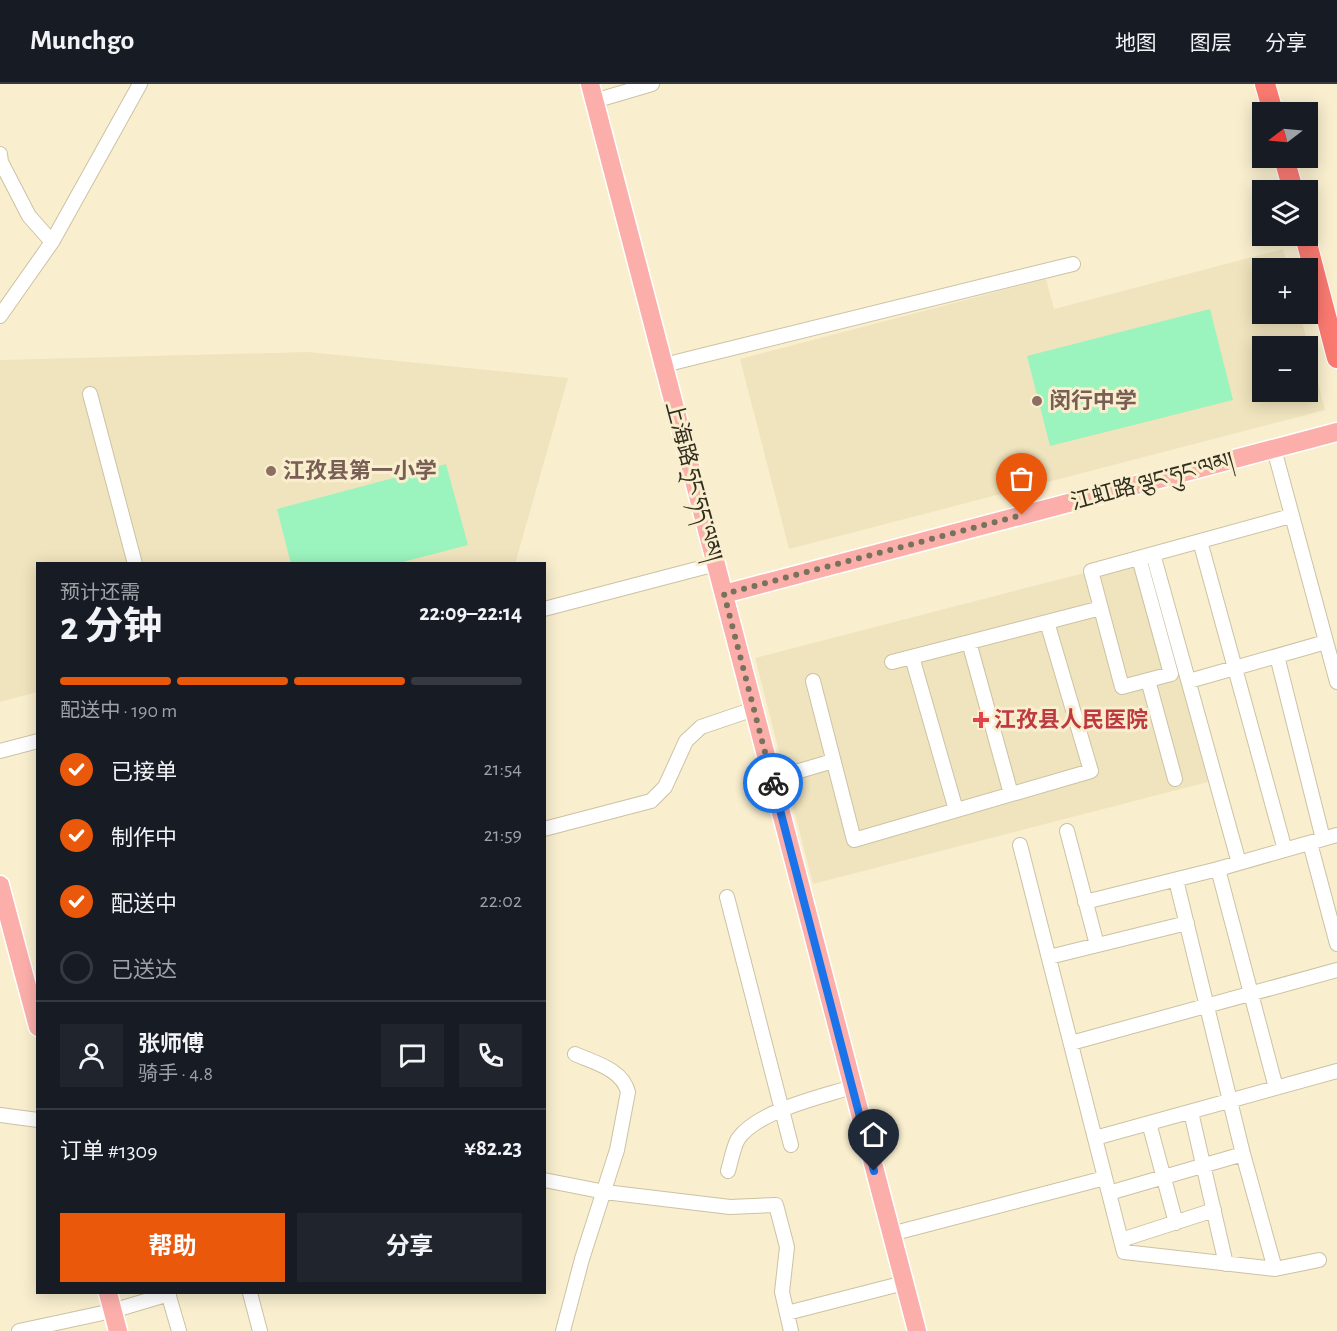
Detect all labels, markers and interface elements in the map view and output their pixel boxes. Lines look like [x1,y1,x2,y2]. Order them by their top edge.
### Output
text: Munchgo [30,27,134,55]
text: 地图 [1115,33,1157,54]
text: 图层 [1190,33,1232,54]
text: 分享 [1265,33,1307,54]
north arrow [1252,102,1318,168]
map controls [1252,102,1318,402]
button: layers [1252,180,1318,246]
button: + [1252,258,1318,324]
button: − [1252,336,1318,402]
place label: 闵行中学 [1049,389,1137,412]
marker: 闵行中学 [1030,394,1044,408]
street label: 上海路 ཧྲང་ཧད་ལམ། [655,399,727,565]
street label: 江虹路 ལྕང་ཧུང་ལམ། [1068,448,1237,520]
pin [996,453,1047,515]
place label: 江孜县第一小学 [283,459,437,482]
icon: bag [1005,462,1038,495]
marker: 江孜县第一小学 [264,464,278,478]
text: 预计还需 [60,583,140,603]
text: 22:09–22:14 [419,602,522,624]
text: 2 分钟 [60,608,162,647]
text: 配送中 · 190 m [60,701,177,721]
place label: 江孜县人民医院 [994,708,1148,731]
marker: 江孜县人民医院 [972,711,990,729]
icon: check [60,753,93,786]
courier [743,753,803,813]
text: 21:54 [483,759,522,779]
text: 已接单 [111,761,177,783]
icon: bike [757,767,790,800]
icon: check [60,819,93,852]
text: 21:59 [484,825,522,845]
text: 制作中 [111,827,177,849]
icon: check [60,885,93,918]
text: 22:02 [480,891,522,911]
text: 配送中 [111,893,177,915]
text: 已送达 [111,959,177,981]
button: person [60,1024,123,1087]
button: chat [381,1024,444,1087]
button: phone [459,1024,522,1087]
text: 张师傅 [138,1033,204,1055]
text: 骑手 · 4.8 [138,1064,213,1084]
pin [848,1109,899,1171]
icon: home [857,1118,890,1151]
text: ¥82.23 [464,1137,522,1159]
text: 订单 #1309 [60,1140,158,1162]
button: 帮助 [60,1213,285,1282]
button: 分享 [297,1213,522,1282]

